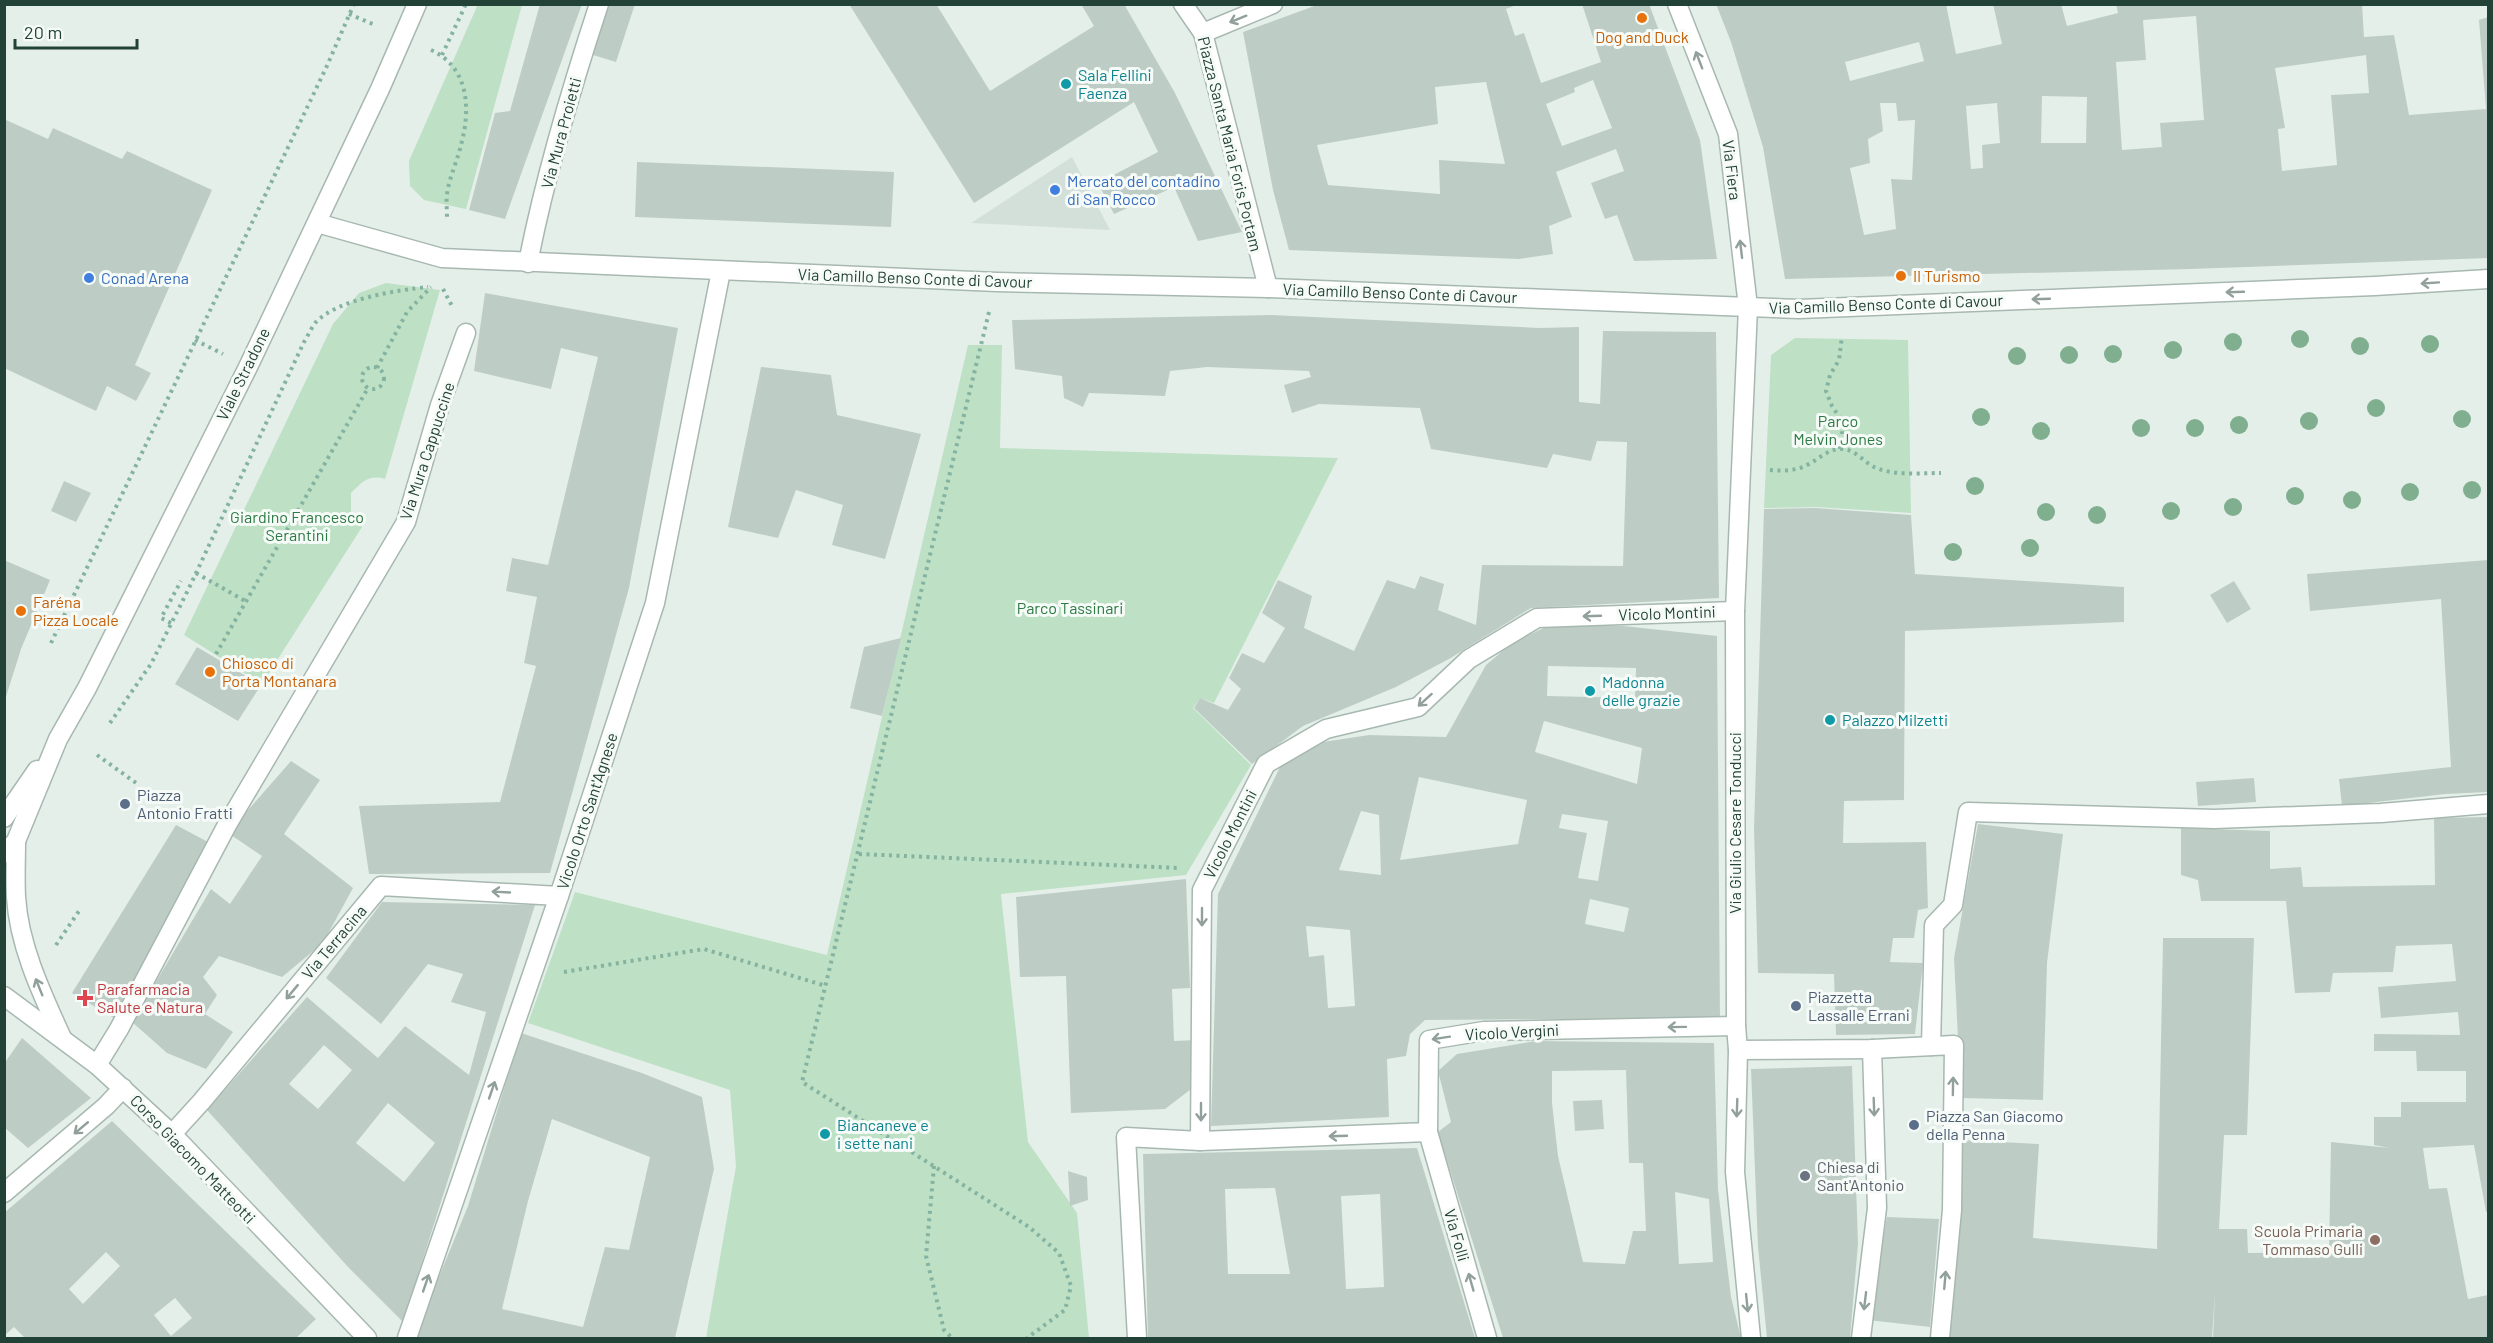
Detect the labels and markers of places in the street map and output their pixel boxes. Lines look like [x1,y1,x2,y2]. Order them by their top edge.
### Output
marker: Dog and Duck [1635,11,1649,25]
place label: Dog and Duck [1595,27,1689,46]
place label: Sala Fellini Faenza [1078,65,1152,102]
marker: Sala Fellini Faenza [1059,77,1073,91]
place label: Mercato del contadino di San Rocco [1067,171,1220,208]
marker: Mercato del contadino di San Rocco [1048,183,1062,197]
place label: Il Turismo [1913,266,1980,285]
place label: Conad Arena [101,268,189,287]
marker: Il Turismo [1894,269,1908,283]
marker: Conad Arena [82,271,96,285]
place label: Faréna Pizza Locale [33,592,119,629]
marker: Faréna Pizza Locale [14,604,28,618]
place label: Chiosco di Porta Montanara [222,653,337,690]
marker: Chiosco di Porta Montanara [203,665,217,679]
place label: Madonna delle grazie [1602,672,1681,709]
marker: Madonna delle grazie [1583,684,1597,698]
place label: Palazzo Milzetti [1842,710,1948,729]
marker: Palazzo Milzetti [1823,713,1837,727]
place label: Piazza Antonio Fratti [137,785,233,822]
marker: Piazza Antonio Fratti [118,797,132,811]
place label: Parafarmacia Salute e Natura [97,979,203,1016]
place label: Piazzetta Lassalle Errani [1808,987,1910,1024]
marker: Parafarmacia Salute e Natura [78,991,92,1005]
marker: Piazzetta Lassalle Errani [1789,999,1803,1013]
place label: Piazza San Giacomo della Penna [1926,1106,2064,1143]
place label: Biancaneve e i sette nani [837,1115,929,1152]
marker: Piazza San Giacomo della Penna [1907,1118,1921,1132]
marker: Biancaneve e i sette nani [818,1127,832,1141]
place label: Chiesa di Sant'Antonio [1817,1157,1904,1194]
marker: Chiesa di Sant'Antonio [1798,1169,1812,1183]
place label: Scuola Primaria Tommaso Gulli [2254,1221,2363,1258]
marker: Scuola Primaria Tommaso Gulli [2368,1233,2382,1247]

